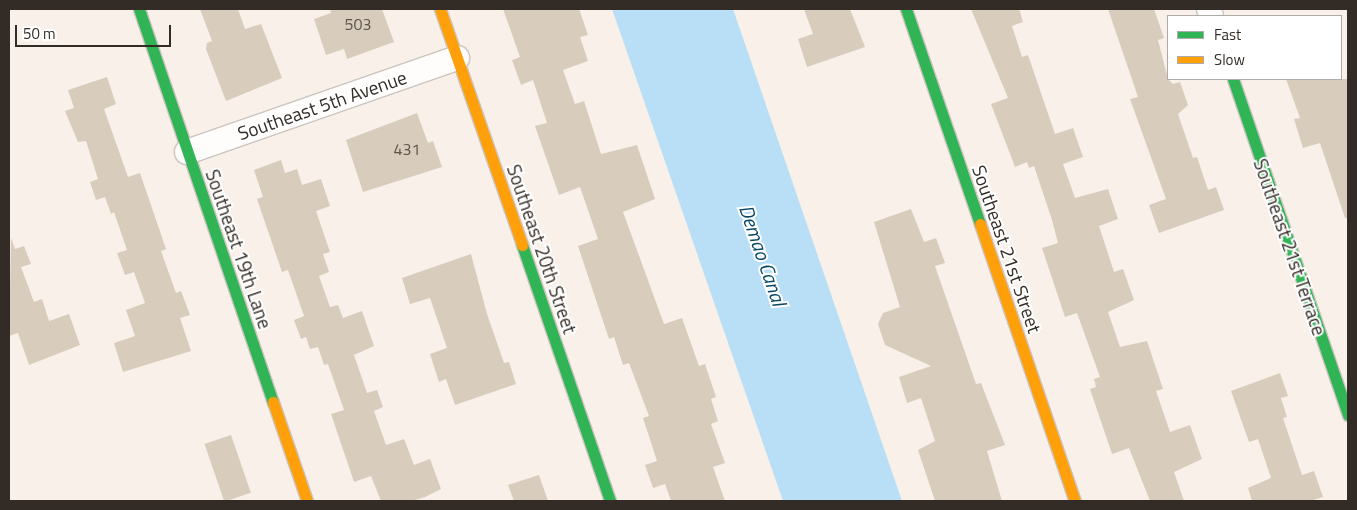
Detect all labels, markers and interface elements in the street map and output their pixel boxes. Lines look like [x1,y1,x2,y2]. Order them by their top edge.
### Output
house number: 503 [345,14,371,34]
scale bar [18,15,174,47]
legend [1167,15,1342,80]
text: 50 m [23,22,56,45]
text: Fast [1214,23,1241,46]
text: Slow [1214,48,1245,71]
street label: Southeast 5th Avenue [235,65,409,145]
house number: 431 [394,139,420,159]
street label: Southeast 21st Terrace [1249,156,1331,338]
street label: Southeast 20th Street [502,161,582,337]
street label: Southeast 21st Street [968,162,1046,336]
street label: Southeast 19th Lane [201,166,277,332]
water label: Demao Canal [735,201,791,309]

